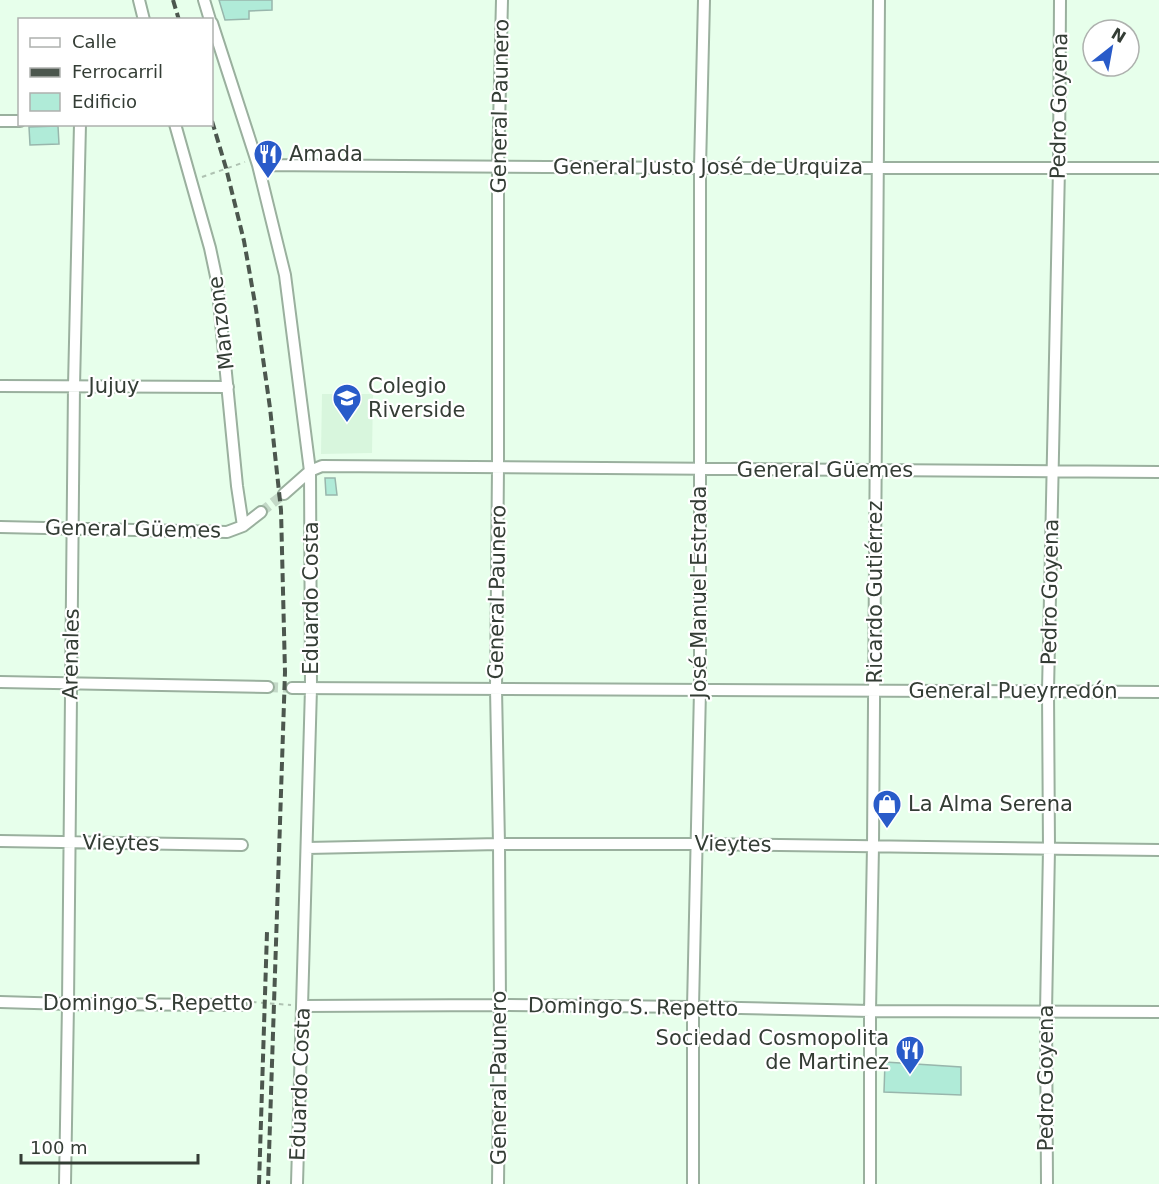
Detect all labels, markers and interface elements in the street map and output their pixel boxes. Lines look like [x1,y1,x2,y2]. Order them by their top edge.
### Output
legend [18,18,213,126]
north arrow [1081,18,1141,78]
street label: General Paunero [486,19,514,193]
text: N [1108,24,1129,47]
text: Calle [72,31,117,52]
street label: Pedro Goyena [1046,33,1072,179]
text: Ferrocarril [72,61,163,82]
text: Edificio [72,91,137,112]
restaurant icon: Amada [252,138,284,180]
place label: Amada [289,142,363,166]
street label: General Justo José de Urquiza [553,155,863,179]
street label: Manzone [203,275,239,371]
street label: Jujuy [86,374,140,398]
place label: Colegio Riverside [368,374,465,422]
school or university icon: Colegio Riverside [331,382,363,424]
street label: General Güemes [737,458,913,482]
street label: José Manuel Estrada [687,486,711,700]
street label: Ricardo Gutiérrez [863,501,887,683]
street label: General Paunero [483,505,511,679]
street label: General Güemes [45,515,221,543]
street label: Pedro Goyena [1037,519,1063,665]
street label: Eduardo Costa [299,521,323,675]
street label: Arenales [58,608,84,700]
street label: General Pueyrredón [908,679,1118,703]
shop icon: La Alma Serena [871,788,903,830]
place label: La Alma Serena [908,792,1073,816]
street label: Vieytes [82,830,160,856]
street label: Vieytes [694,831,772,857]
street label: Domingo S. Repetto [43,991,253,1015]
street label: General Paunero [487,991,511,1165]
street label: Domingo S. Repetto [528,993,738,1021]
street label: Pedro Goyena [1034,1005,1058,1151]
street label: Eduardo Costa [285,1007,315,1161]
place label: Sociedad Cosmopolita de Martinez [656,1026,889,1074]
restaurant icon: Sociedad Cosmopolita de Martinez [894,1034,926,1076]
scale bar [21,1127,198,1165]
text: 100 m [30,1137,88,1158]

